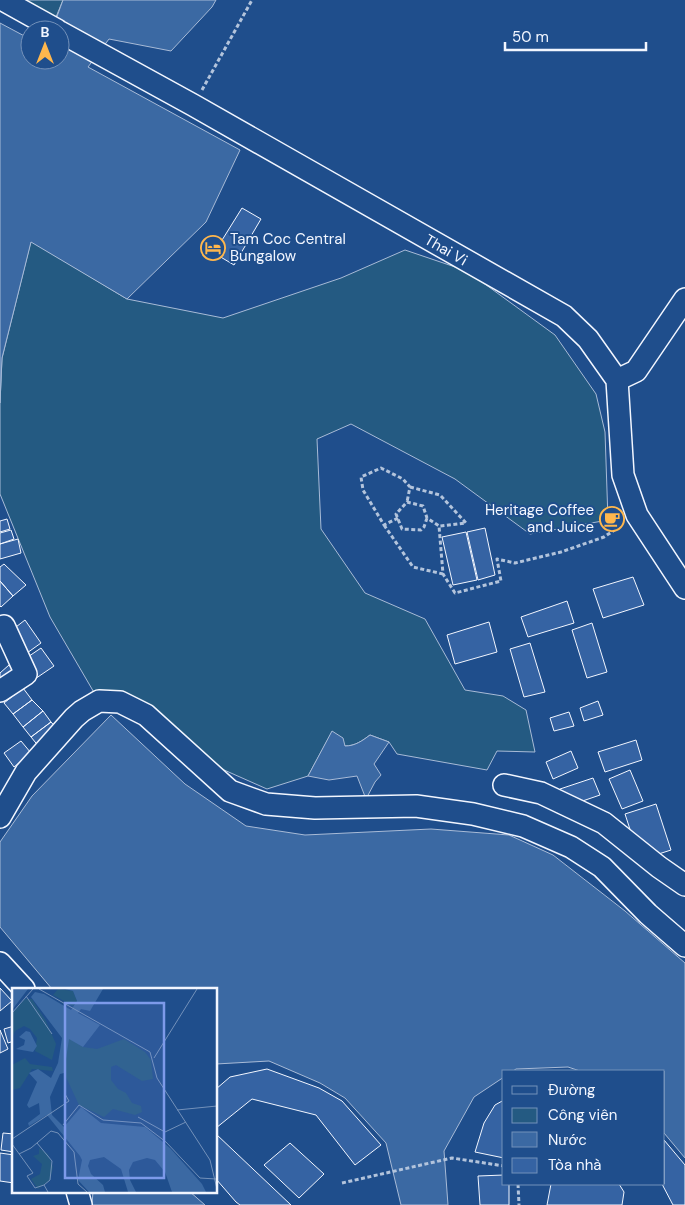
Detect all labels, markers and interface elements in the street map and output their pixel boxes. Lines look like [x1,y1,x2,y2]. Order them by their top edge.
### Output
north arrow [20,20,70,70]
scale bar [505,20,646,52]
text: B [41,23,50,41]
text: 50 m [512,27,549,47]
place label: Tam Coc Central Bungalow [230,229,346,266]
street label: Thai Vi [421,230,471,270]
hotel icon: Tam Coc Central Bungalow [200,235,226,261]
place label: Heritage Coffee and Juice [485,500,594,537]
cafe icon: Heritage Coffee and Juice [599,506,625,532]
inset map [12,988,218,1192]
legend [502,1070,665,1185]
text: Đường [548,1080,596,1100]
text: Công viên [548,1105,617,1125]
text: Nước [548,1130,587,1150]
text: Tòa nhà [548,1155,602,1175]

